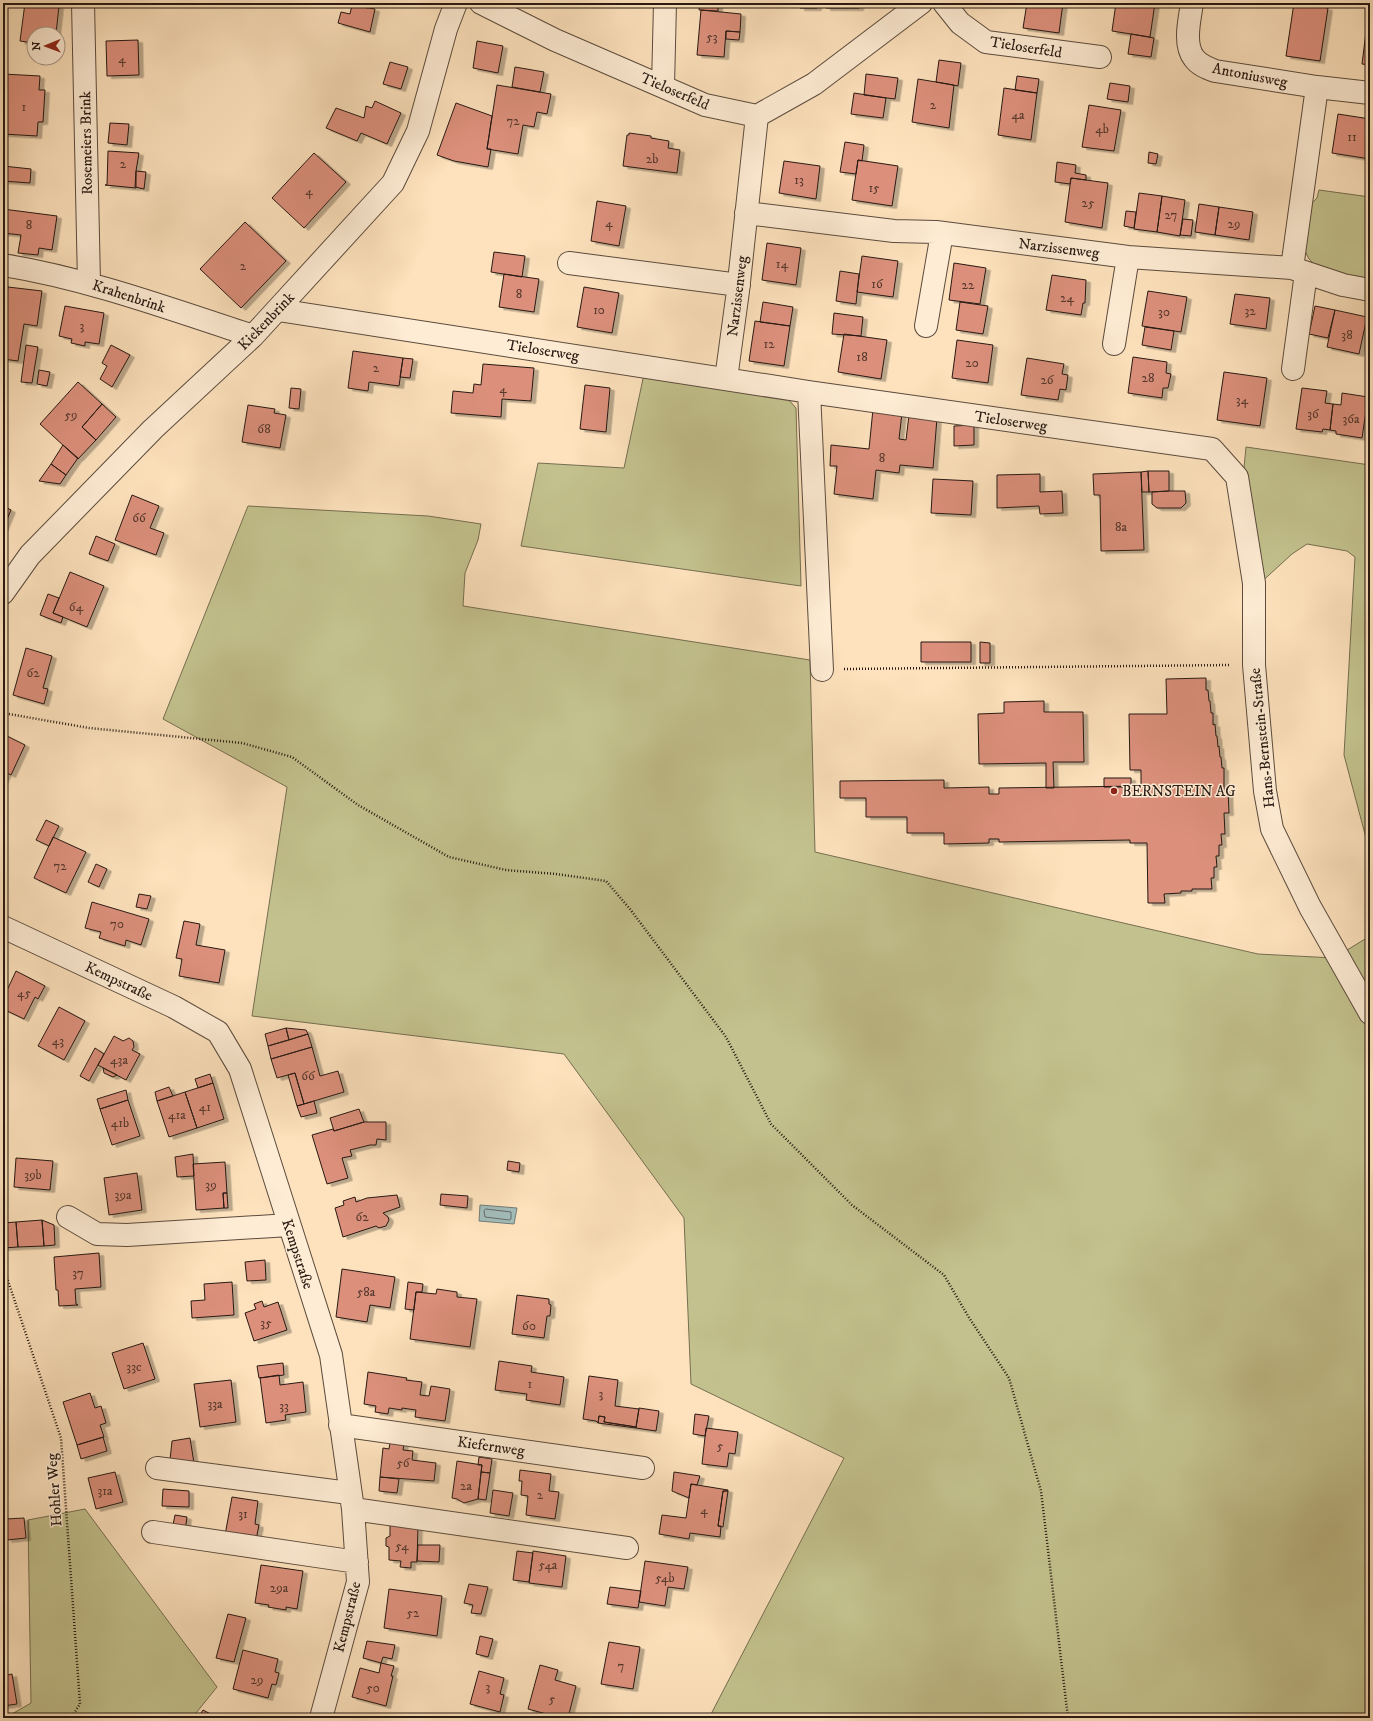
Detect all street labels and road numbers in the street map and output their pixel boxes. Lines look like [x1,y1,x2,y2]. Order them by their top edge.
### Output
street label: Tieloserfeld [988,32,1064,63]
street label: Antoniusweg [1211,59,1290,92]
street label: Tieloserfeld [638,68,713,115]
street label: Rosemeiers Brink [76,90,97,195]
street label: Narzissenweg [1017,234,1101,263]
street label: Narzissenweg [723,254,752,338]
street label: Krahenbrink [90,276,168,317]
street label: Kiekenbrink [234,288,299,354]
street label: Tieloserweg [505,335,581,366]
street label: Tieloserweg [973,407,1049,436]
street label: Hans-Bernstein-Straße [1246,667,1279,809]
street label: Kempstraße [82,958,156,1005]
street label: Kempstraße [277,1217,318,1292]
street label: Kiefernweg [456,1432,527,1461]
street label: Hohler Weg [42,1452,67,1527]
street label: Kempstraße [330,1580,365,1655]

